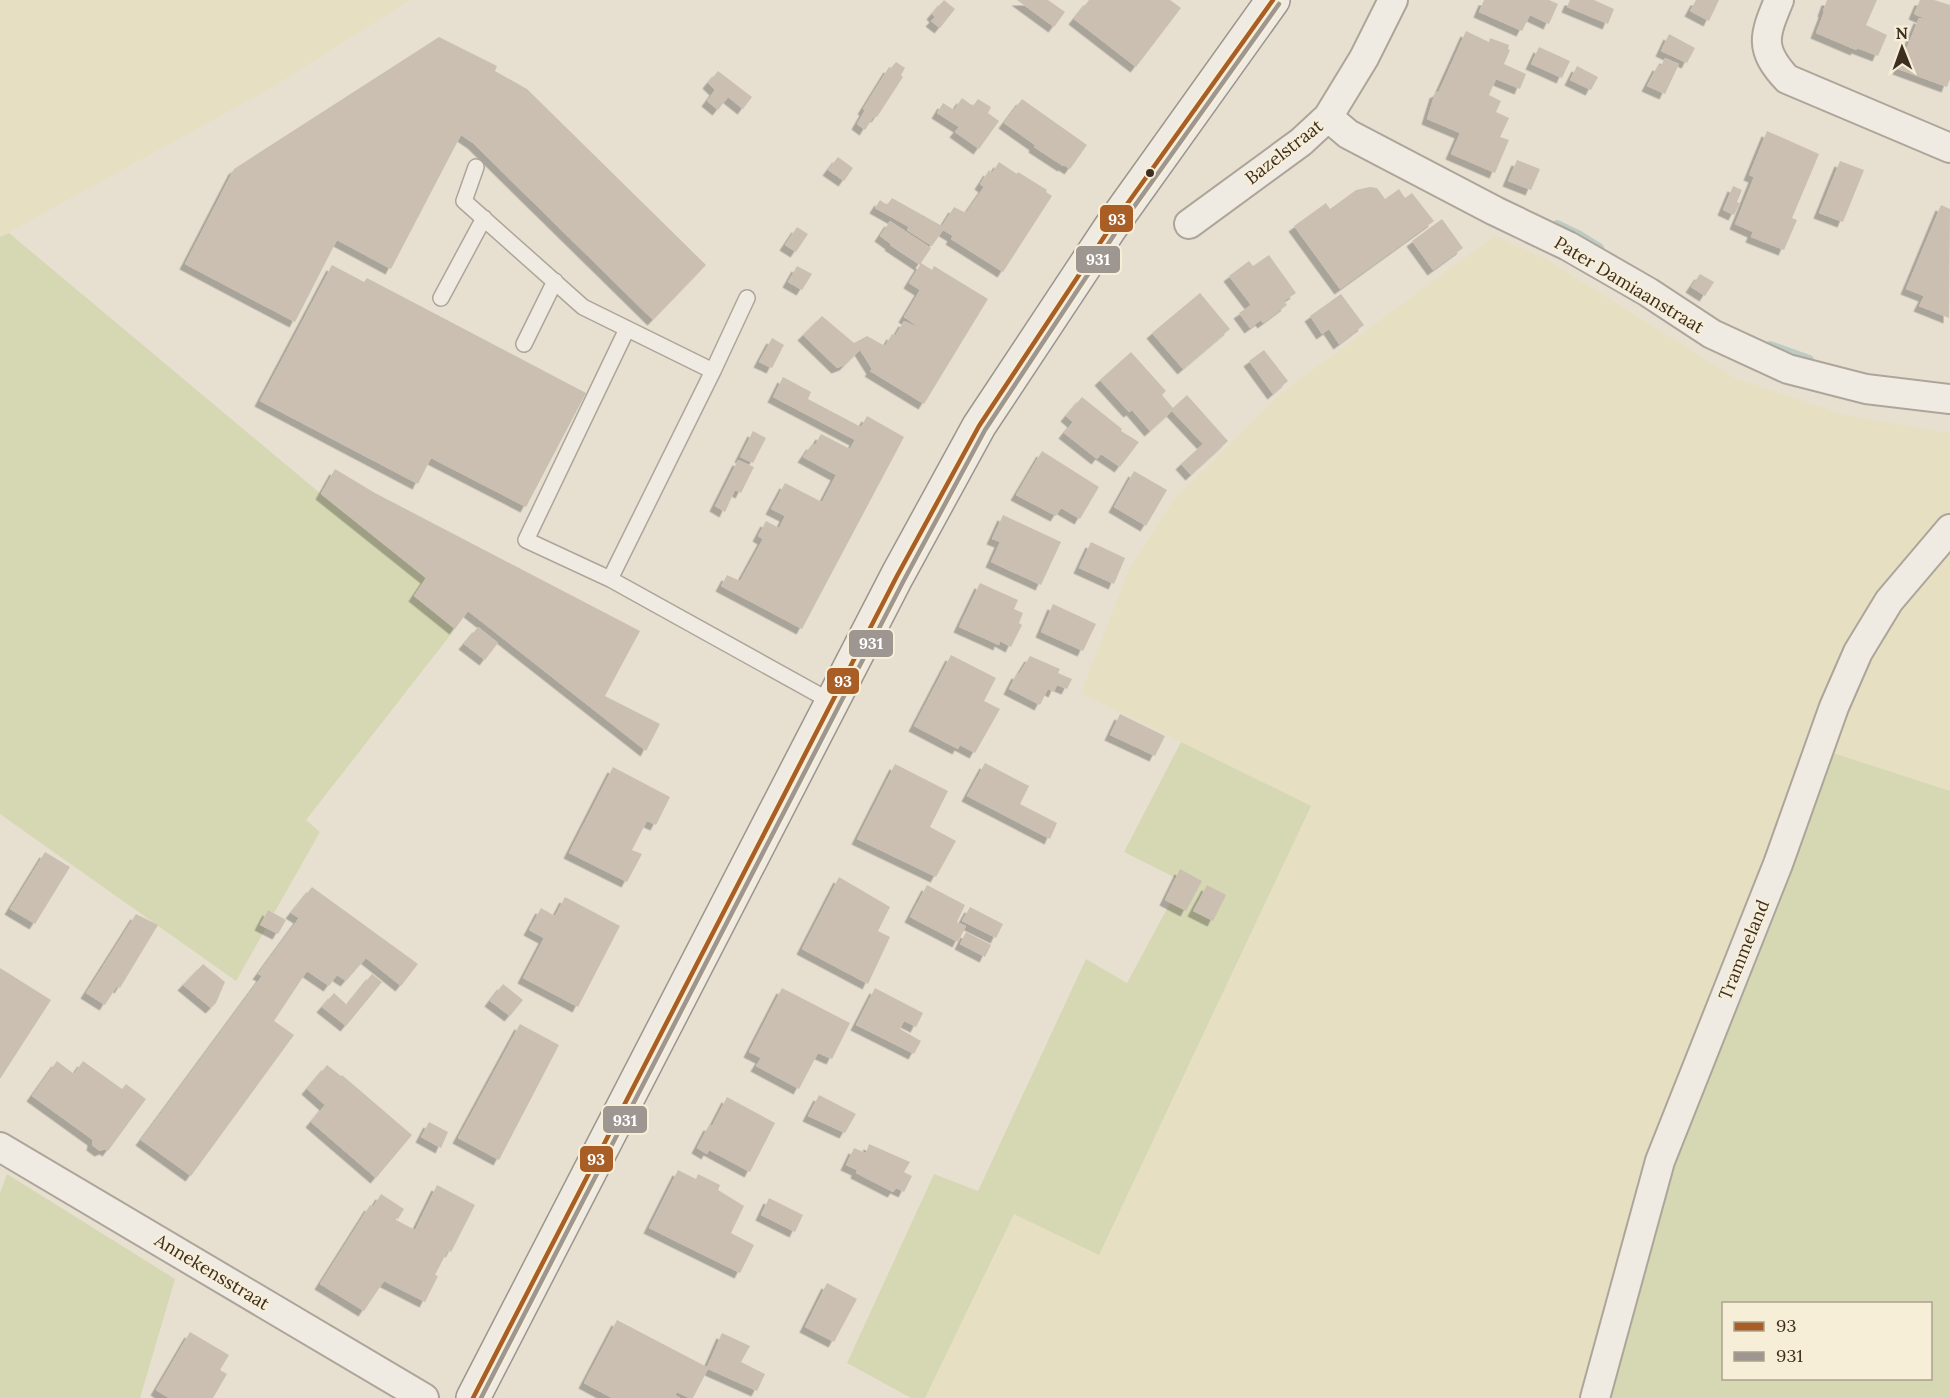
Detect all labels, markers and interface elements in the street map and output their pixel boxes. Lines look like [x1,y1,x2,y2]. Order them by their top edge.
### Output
north arrow [1872,18,1932,78]
text: N [1895,23,1908,43]
street label: Bazelstraat [1240,114,1327,189]
unlabelled marker [1144,167,1156,179]
line badge: 93 [1099,204,1134,233]
text: 93 [1108,209,1126,229]
street label: Pater Damiaanstraat [1550,231,1708,338]
line badge: 931 [1075,245,1121,274]
text: 931 [1086,249,1110,269]
line badge: 931 [848,629,894,658]
text: 931 [859,633,883,653]
line badge: 93 [826,667,860,695]
text: 93 [834,671,852,691]
street label: Trammeland [1713,896,1774,1003]
line badge: 931 [602,1105,648,1134]
text: 931 [613,1110,637,1130]
line badge: 93 [579,1145,614,1173]
text: 93 [587,1149,605,1169]
street label: Annekensstraat [150,1228,274,1315]
legend [1722,1302,1932,1380]
text: 93 [1776,1314,1796,1337]
text: 931 [1776,1344,1803,1367]

